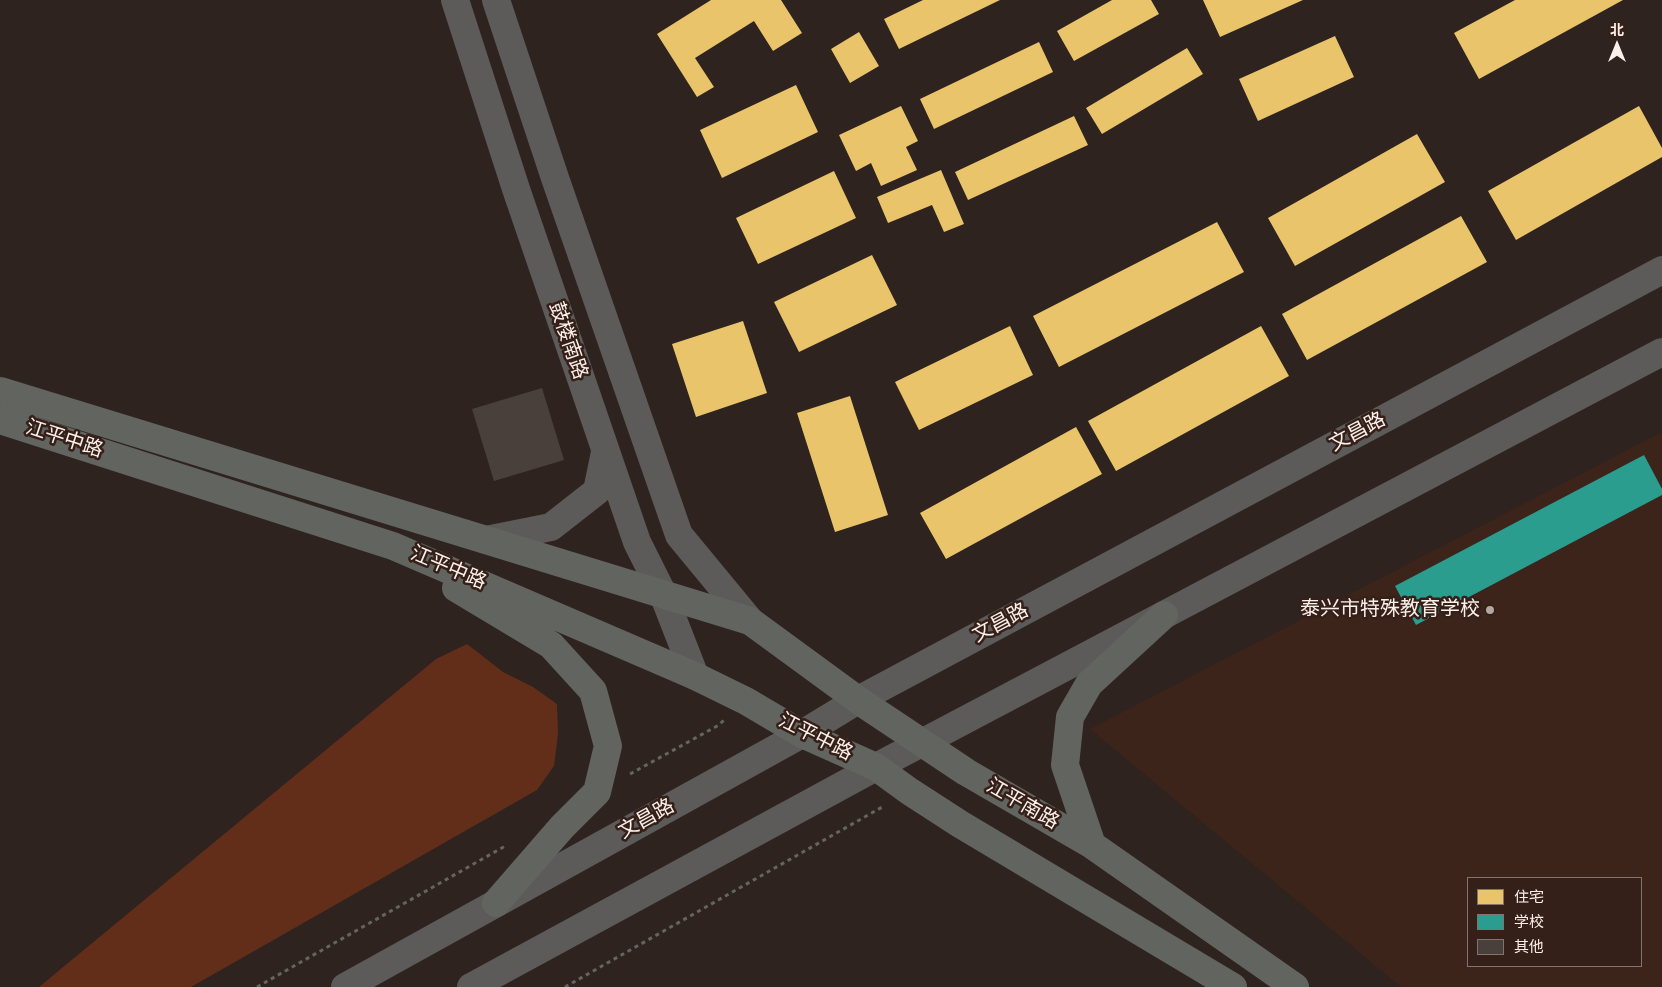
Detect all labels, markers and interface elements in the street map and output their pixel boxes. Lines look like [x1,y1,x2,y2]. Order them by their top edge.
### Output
north arrow [1592,20,1642,70]
text: 北 [1610,20,1624,40]
street label: 鼓楼南路 [543,299,591,383]
street label: 文昌路 [1326,408,1390,458]
street label: 江平中路 [22,416,106,464]
street label: 江平中路 [406,542,490,596]
place label: 泰兴市特殊教育学校 [1300,598,1480,622]
street label: 文昌路 [969,599,1033,649]
marker: 泰兴市特殊教育学校 [1484,604,1496,616]
street label: 江平中路 [774,709,856,767]
street label: 江平南路 [981,775,1063,835]
street label: 文昌路 [615,795,679,845]
legend [1467,877,1642,967]
text: 住宅 [1514,886,1544,908]
text: 学校 [1514,911,1544,933]
text: 其他 [1514,936,1544,958]

